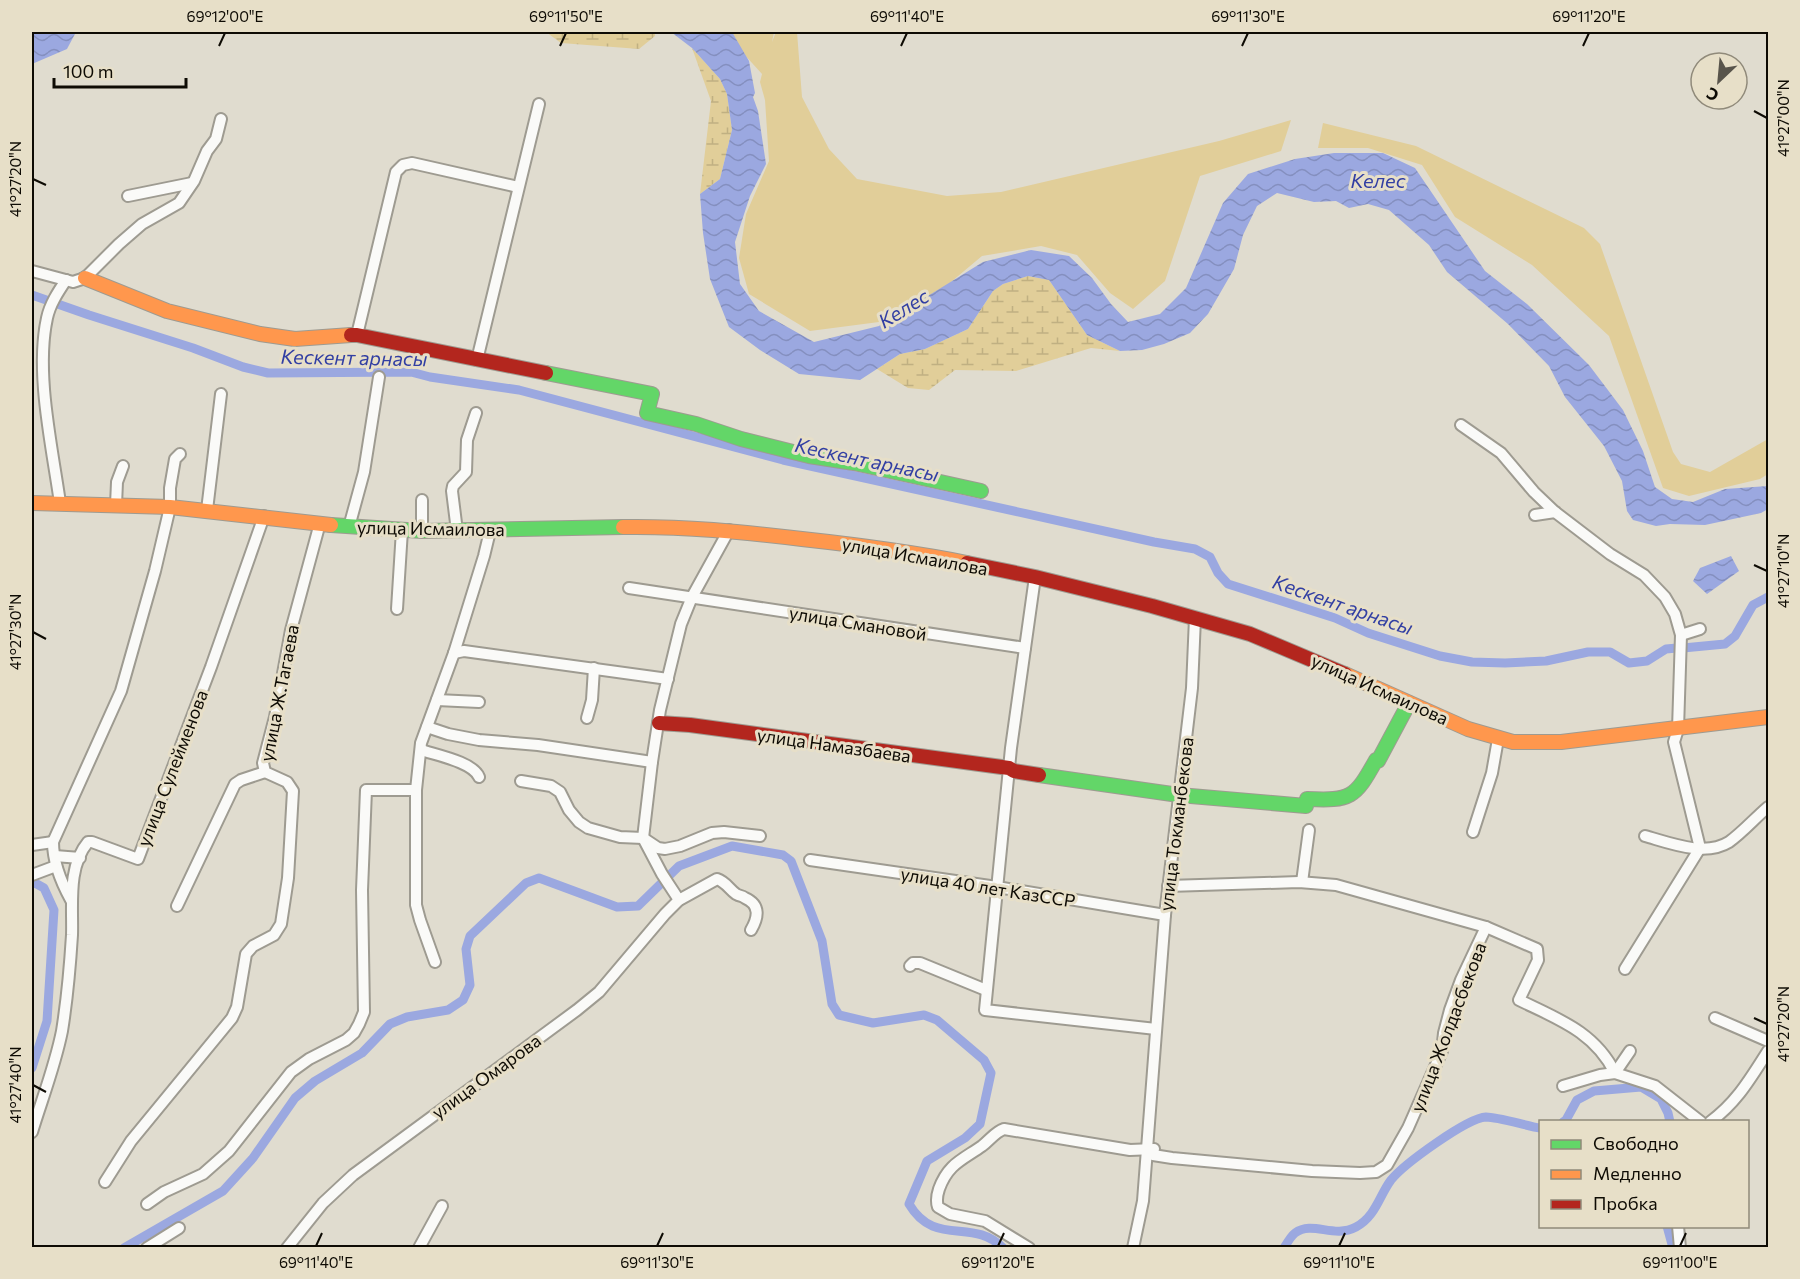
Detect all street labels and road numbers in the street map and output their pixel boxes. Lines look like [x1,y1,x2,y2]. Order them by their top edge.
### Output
street label: улица Исмаилова [357,516,505,540]
street label: улица Исмаилова [840,532,990,580]
street label: улица Смановой [788,601,928,645]
street label: улица Ж.Тагаева [255,623,303,763]
street label: улица Исмаилова [1308,649,1452,729]
street label: улица Сулейменова [132,687,212,849]
street label: улица Намазбаева [756,723,912,767]
street label: улица Токманбекова [1154,736,1198,912]
street label: улица 40 лет КазССР [899,862,1077,912]
street label: улица Жолдасбекова [1406,939,1490,1115]
street label: улица Омарова [427,1029,545,1123]

